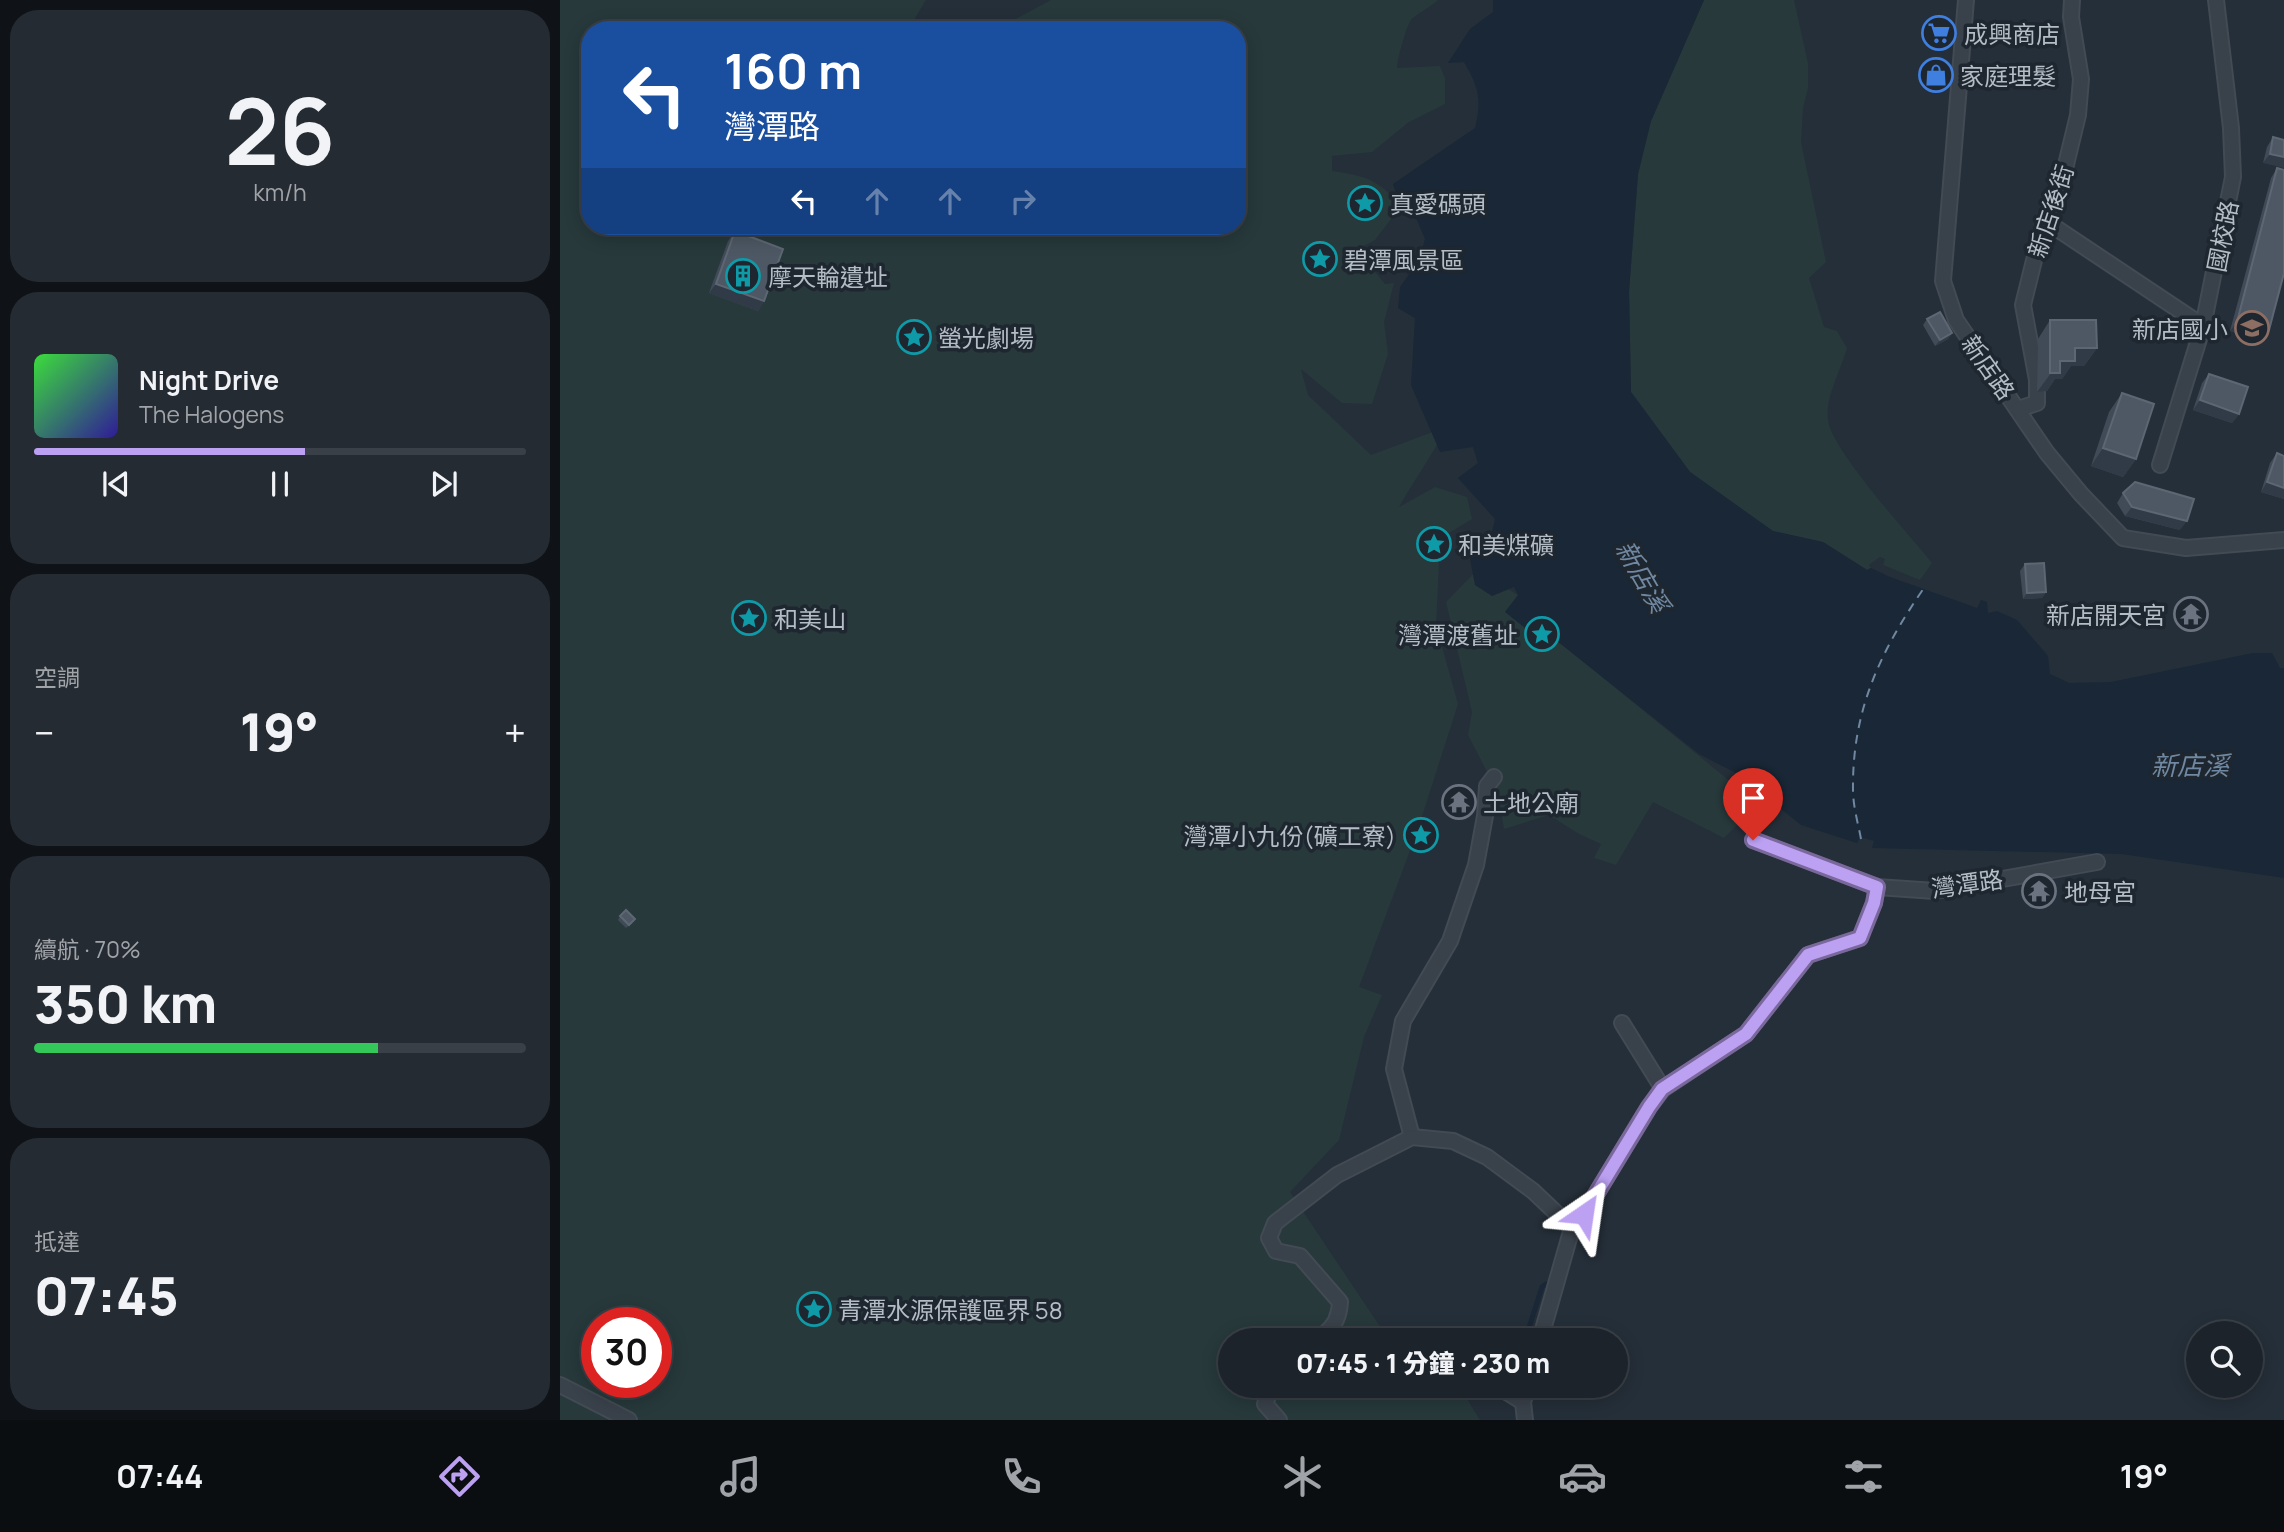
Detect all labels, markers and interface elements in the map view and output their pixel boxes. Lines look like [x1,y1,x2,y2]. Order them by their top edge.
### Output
supermarket icon: 成興商店 [1920,14,1958,52]
place label: 成興商店 [1964,17,2060,50]
text: 160 m [724,37,862,104]
icon: left [609,49,700,140]
shop icon: 家庭理髮 [1917,56,1955,94]
place label: 家庭理髮 [1960,59,2056,92]
text: 26 [225,68,335,192]
text: 灣潭路 [724,104,820,148]
street label: 新店後街 [2019,160,2081,262]
text: km/h [253,176,307,208]
icon: left [785,182,823,220]
icon: ahead [858,182,896,220]
icon: ahead [931,182,969,220]
icon: right [1004,182,1042,220]
place icon: 真愛碼頭 [1346,184,1384,222]
place label: 真愛碼頭 [1390,187,1486,220]
street label: 國校路 [2199,198,2245,274]
place icon: 碧潭風景區 [1301,240,1339,278]
place label: 碧潭風景區 [1344,243,1464,276]
building icon: 摩天輪遺址 [724,257,762,295]
place label: 摩天輪遺址 [768,260,888,293]
school or university icon: 新店國小 [2233,309,2271,347]
place label: 新店國小 [2132,312,2228,345]
place icon: 螢光劇場 [895,318,933,356]
place label: 螢光劇場 [938,321,1034,354]
street label: 新店路 [1955,328,2023,406]
text: Night Drive [139,362,279,398]
text: The Halogens [139,398,284,430]
icon: previous [97,465,135,503]
icon: pause [261,465,299,503]
icon: next [425,465,463,503]
place icon: 和美煤礦 [1415,525,1453,563]
place label: 和美煤礦 [1458,528,1554,561]
water label: 新店溪 [1608,533,1680,622]
temple icon: 新店開天宮 [2172,595,2210,633]
place label: 新店開天宮 [2046,598,2166,631]
place icon: 和美山 [730,599,768,637]
place label: 和美山 [774,602,846,635]
place icon: 灣潭渡舊址 [1523,615,1561,653]
place label: 灣潭渡舊址 [1398,618,1518,651]
text: 空調 [34,661,80,693]
text: 19° [240,696,319,767]
text: − [34,706,55,758]
text: + [504,706,526,758]
water label: 新店溪 [2151,747,2233,783]
pin [1723,768,1783,840]
icon: arrive [1734,779,1772,817]
temple icon: 土地公廟 [1440,783,1478,821]
place label: 土地公廟 [1483,786,1579,819]
place icon: 灣潭小九份(礦工寮) [1402,816,1440,854]
place label: 灣潭小九份(礦工寮) [1184,819,1396,852]
street label: 灣潭路 [1929,862,2005,904]
temple icon: 地母宮 [2020,872,2058,910]
place label: 地母宮 [2064,875,2136,908]
text: 續航 · 70% [34,933,141,965]
text: 350 km [34,968,217,1039]
position arrow [1547,1177,1621,1251]
text: 抵達 [34,1225,80,1257]
text: 07:45 [34,1260,179,1331]
place icon: 青潭水源保護區界 58 [795,1290,833,1328]
place label: 青潭水源保護區界 58 [838,1293,1063,1326]
speed limit sign: 30 [581,1307,672,1398]
map controls [2186,1321,2263,1398]
button: search [2186,1321,2263,1398]
text: 07:45 · 1 分鐘 · 230 m [1296,1345,1550,1381]
icon: directions [435,1452,484,1501]
icon: music [716,1452,765,1501]
icon: phone [997,1452,1046,1501]
icon: climate [1278,1452,1327,1501]
icon: car [1558,1452,1607,1501]
icon: filters [1839,1452,1888,1501]
text: 07:44 [116,1454,204,1498]
text: 19° [2120,1454,2168,1498]

